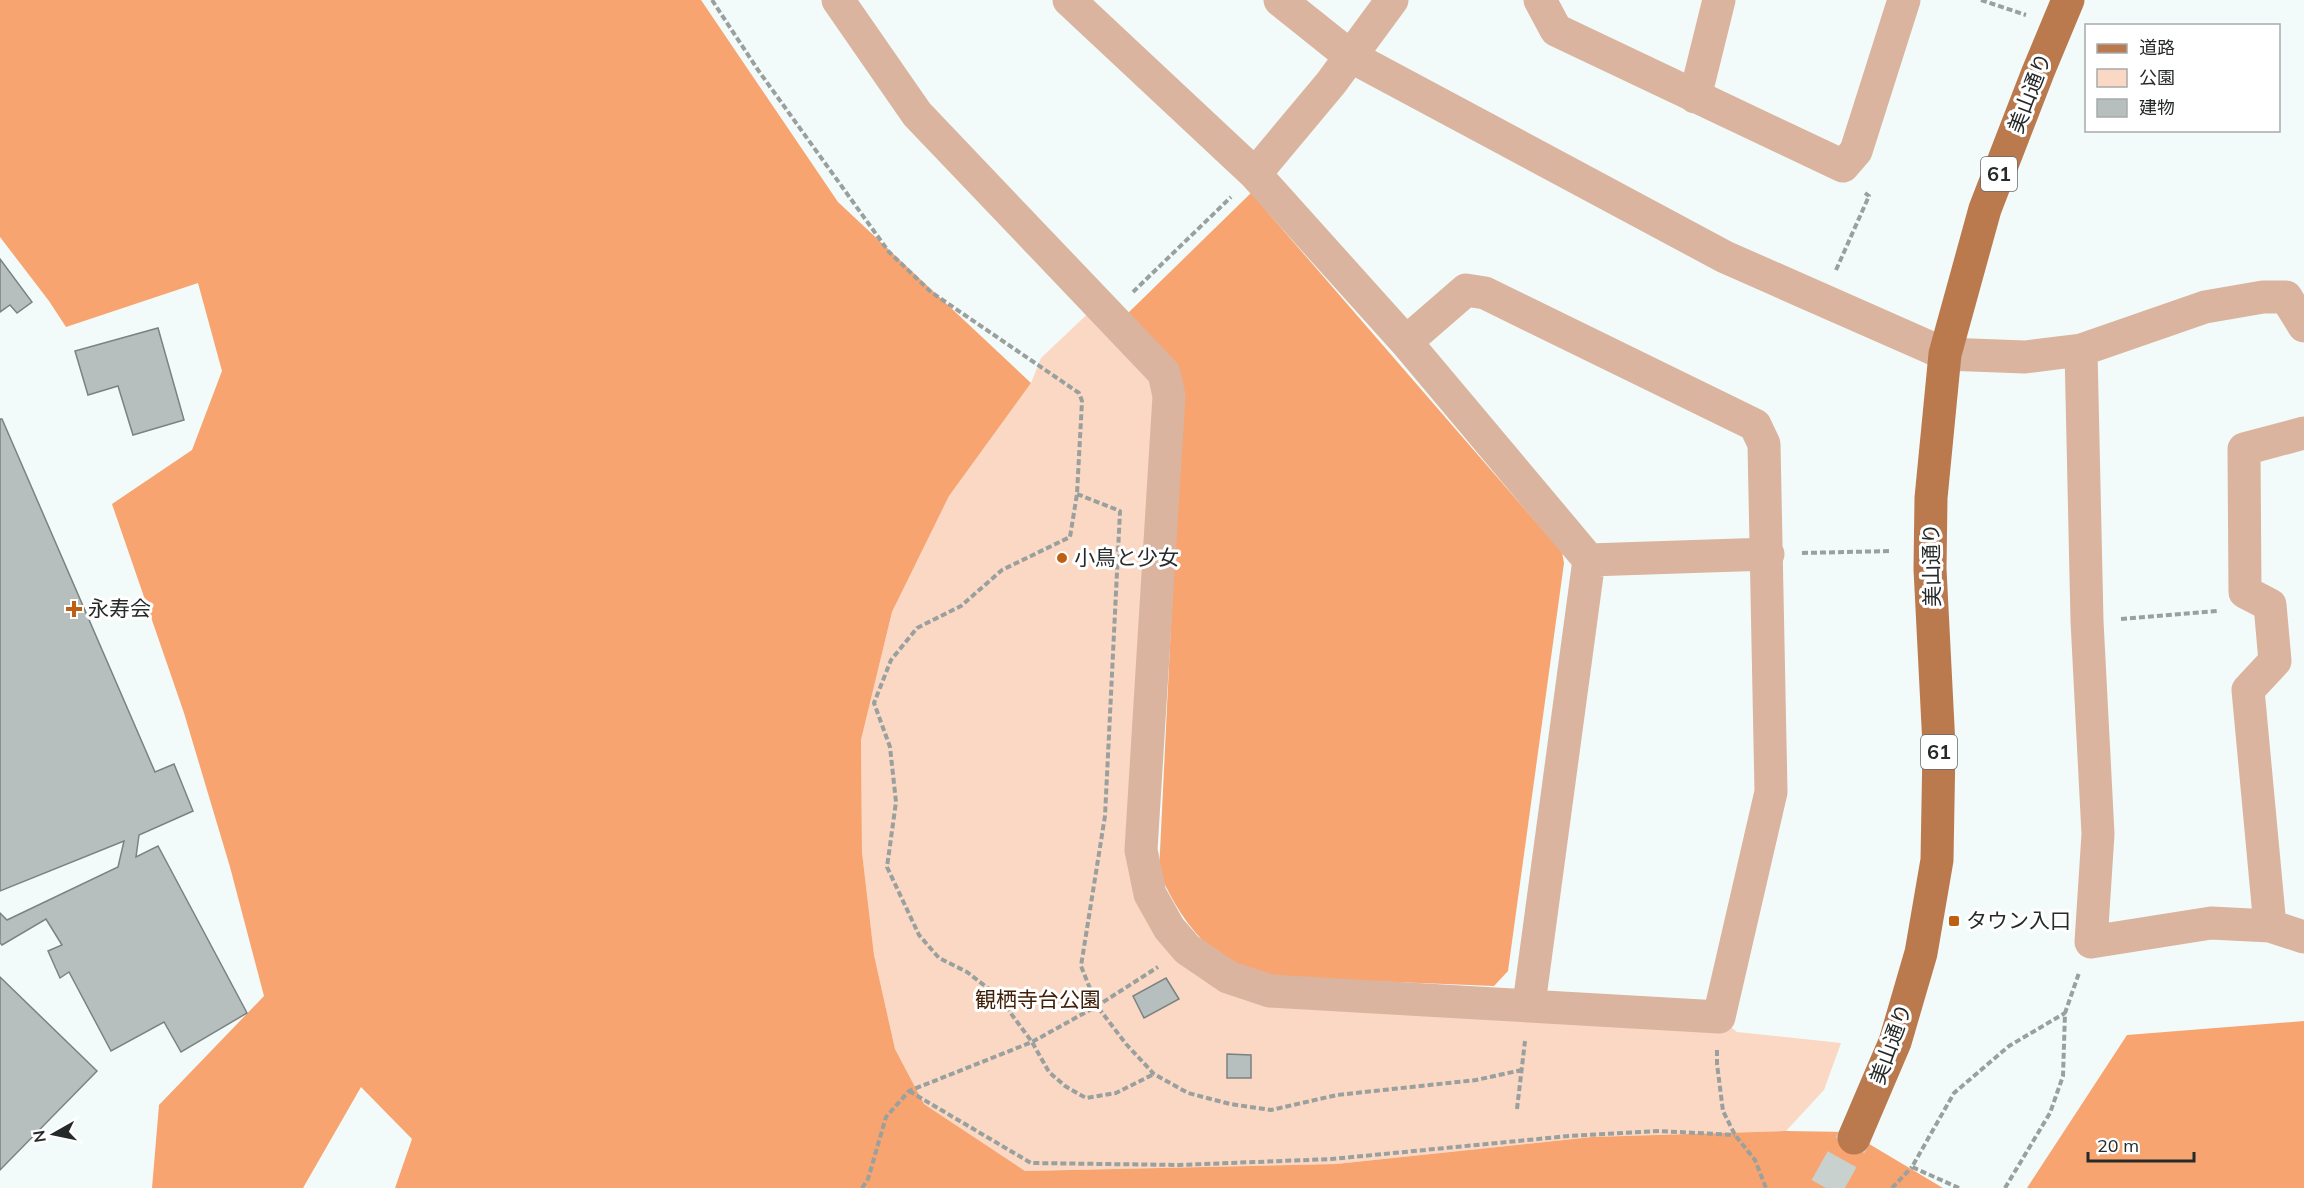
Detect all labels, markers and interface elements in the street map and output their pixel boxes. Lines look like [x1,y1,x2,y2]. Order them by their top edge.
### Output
legend [2085,24,2280,132]
text: 道路 [2139,36,2175,59]
street label: 美山通り [2002,49,2056,137]
text: 公園 [2139,66,2175,89]
text: 建物 [2139,96,2175,119]
road number: 61 [1981,157,2017,191]
street label: 美山通り [1917,523,1945,607]
place label: 小鳥と少女 [1074,544,1179,570]
marker: 小鳥と少女 [1055,551,1069,565]
place label: 永寿会 [88,595,151,621]
marker: 永寿会 [65,600,83,618]
road number: 61 [1921,735,1957,769]
place label: タウン入口 [1966,907,2071,933]
marker: タウン入口 [1947,914,1961,928]
park label: 観栖寺台公園 [975,986,1101,1012]
street label: 美山通り [1863,1000,1917,1088]
north arrow [24,1104,84,1164]
scale bar [2088,1125,2194,1163]
text: N [28,1129,50,1144]
text: 20 m [2097,1134,2139,1157]

